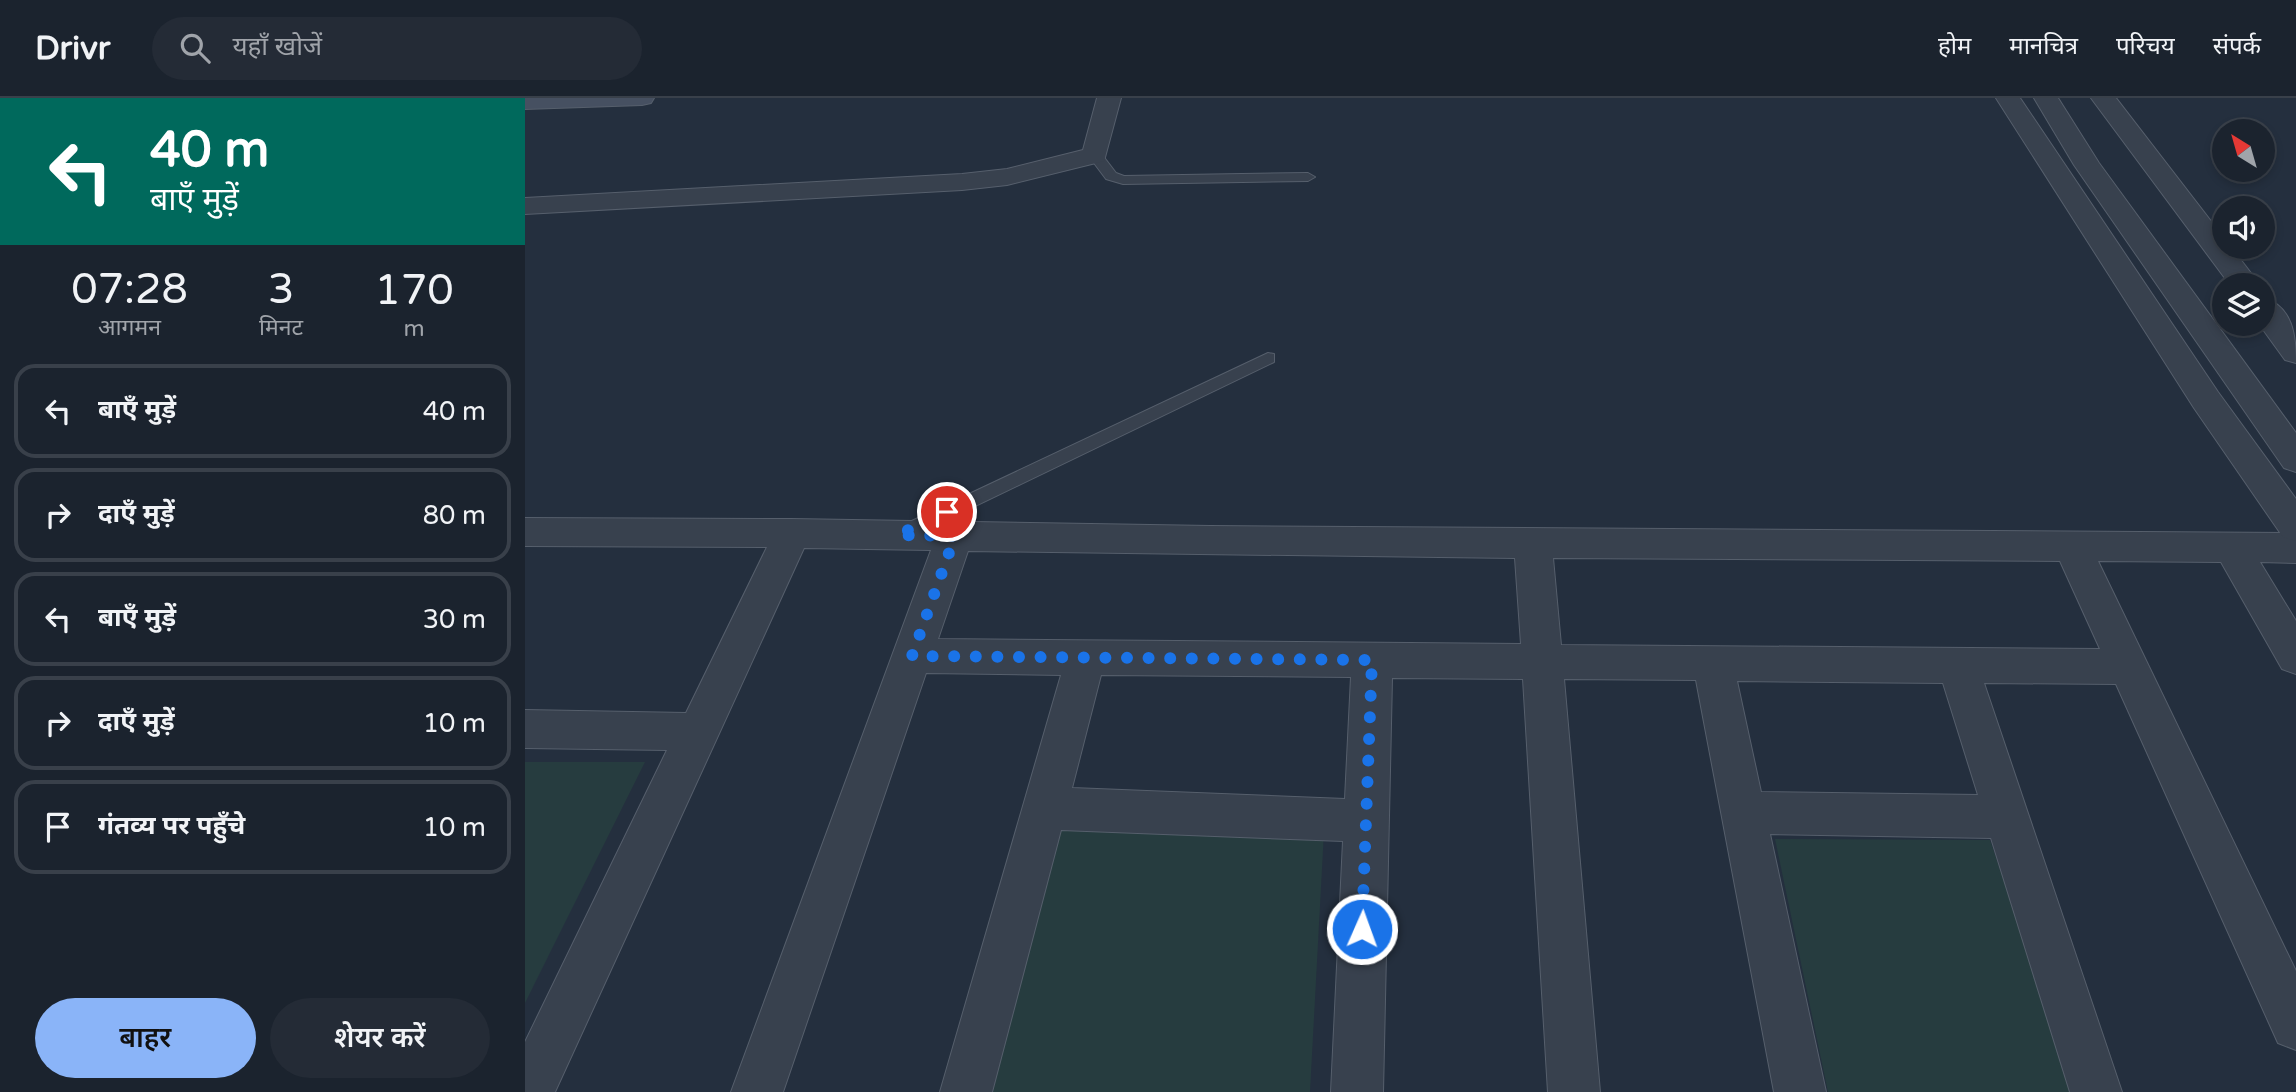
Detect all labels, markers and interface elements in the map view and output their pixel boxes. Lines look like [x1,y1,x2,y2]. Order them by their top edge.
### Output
search box [152,17,642,80]
text: Drivr [35,29,110,68]
icon: search [176,29,214,67]
text: यहाँ खोजें [232,31,322,62]
text: होम [1938,32,1971,61]
text: मानचित्र [2009,32,2078,61]
text: परिचय [2116,32,2175,61]
text: संपर्क [2213,32,2261,61]
north arrow [2212,119,2275,182]
map controls [2212,119,2275,336]
text: 40 m [150,121,269,180]
icon: left [35,126,126,217]
text: बाएँ मुड़ें [150,181,239,219]
button: sound [2212,196,2275,259]
text: 07:28 [71,264,188,315]
text: 3 [268,264,294,315]
text: 170 [375,265,454,316]
button: layers [2212,273,2275,336]
text: आगमन [98,314,161,342]
text: मिनट [259,314,303,342]
text: m [404,315,425,343]
icon: left [39,392,77,430]
text: बाएँ मुड़ें [98,394,176,425]
text: 40 m [423,396,486,427]
pin [917,482,977,542]
icon: arrive [928,493,966,531]
icon: right [39,496,77,534]
text: दाएँ मुड़ें [98,498,175,529]
text: 80 m [423,500,486,531]
icon: left [39,600,77,638]
text: बाएँ मुड़ें [98,602,176,633]
text: 30 m [423,604,486,635]
icon: right [39,704,77,742]
text: दाएँ मुड़ें [98,706,175,737]
text: 10 m [423,708,486,739]
icon: arrive [39,808,77,846]
text: गंतव्य पर पहुँचे [98,810,245,841]
text: 10 m [423,812,486,843]
position arrow [1325,892,1399,966]
button: बाहर [35,998,256,1078]
button: शेयर करें [270,998,490,1078]

